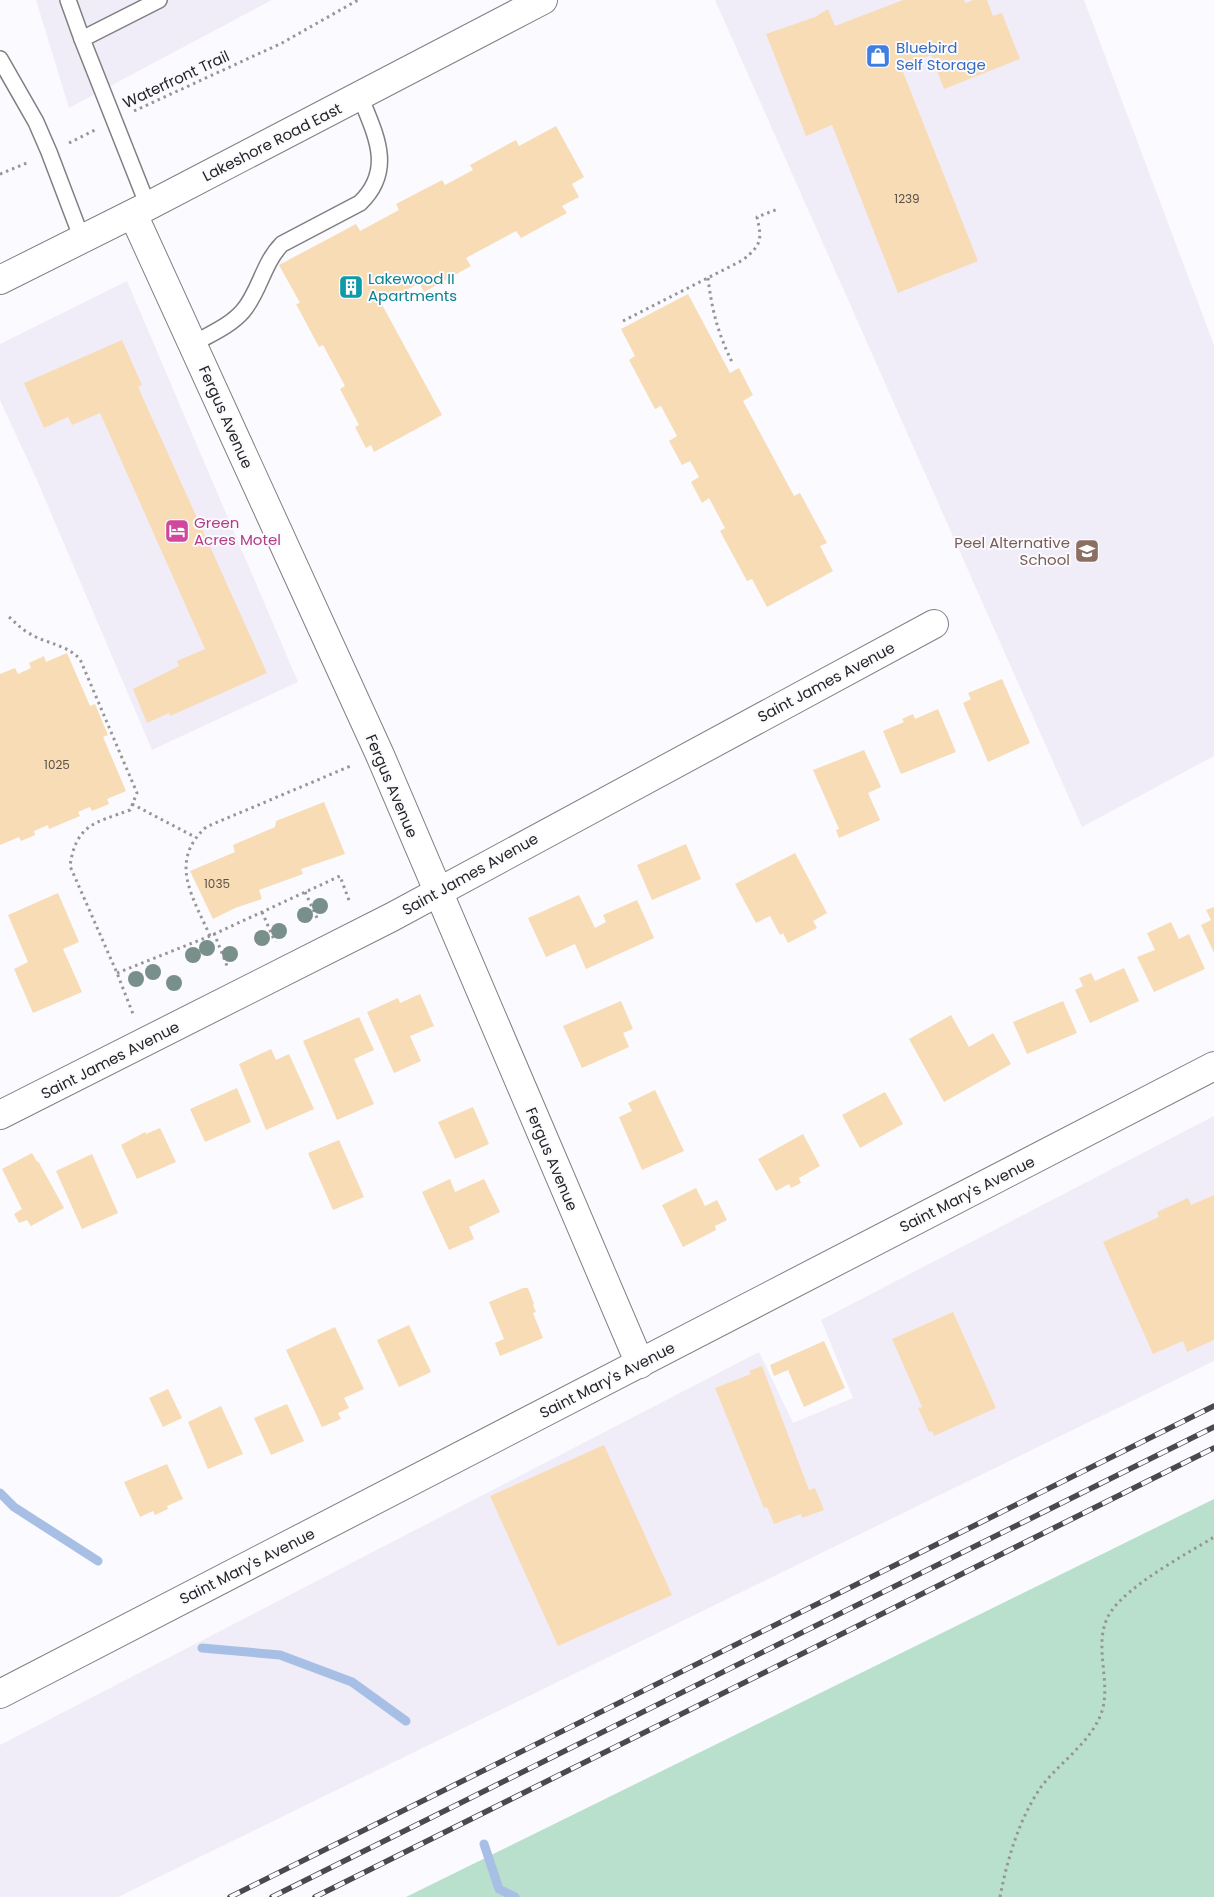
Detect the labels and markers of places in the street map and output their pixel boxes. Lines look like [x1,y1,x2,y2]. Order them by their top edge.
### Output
place label: Bluebird Self Storage [896,37,986,75]
shop icon: Bluebird Self Storage [865,43,891,69]
place label: Lakewood II Apartments [368,268,457,306]
building icon: Lakewood II Apartments [338,274,364,300]
place label: Green Acres Motel [194,512,281,550]
hotel icon: Green Acres Motel [164,518,190,544]
place label: Peel Alternative School [954,532,1070,570]
school or university icon: Peel Alternative School [1074,538,1100,564]

